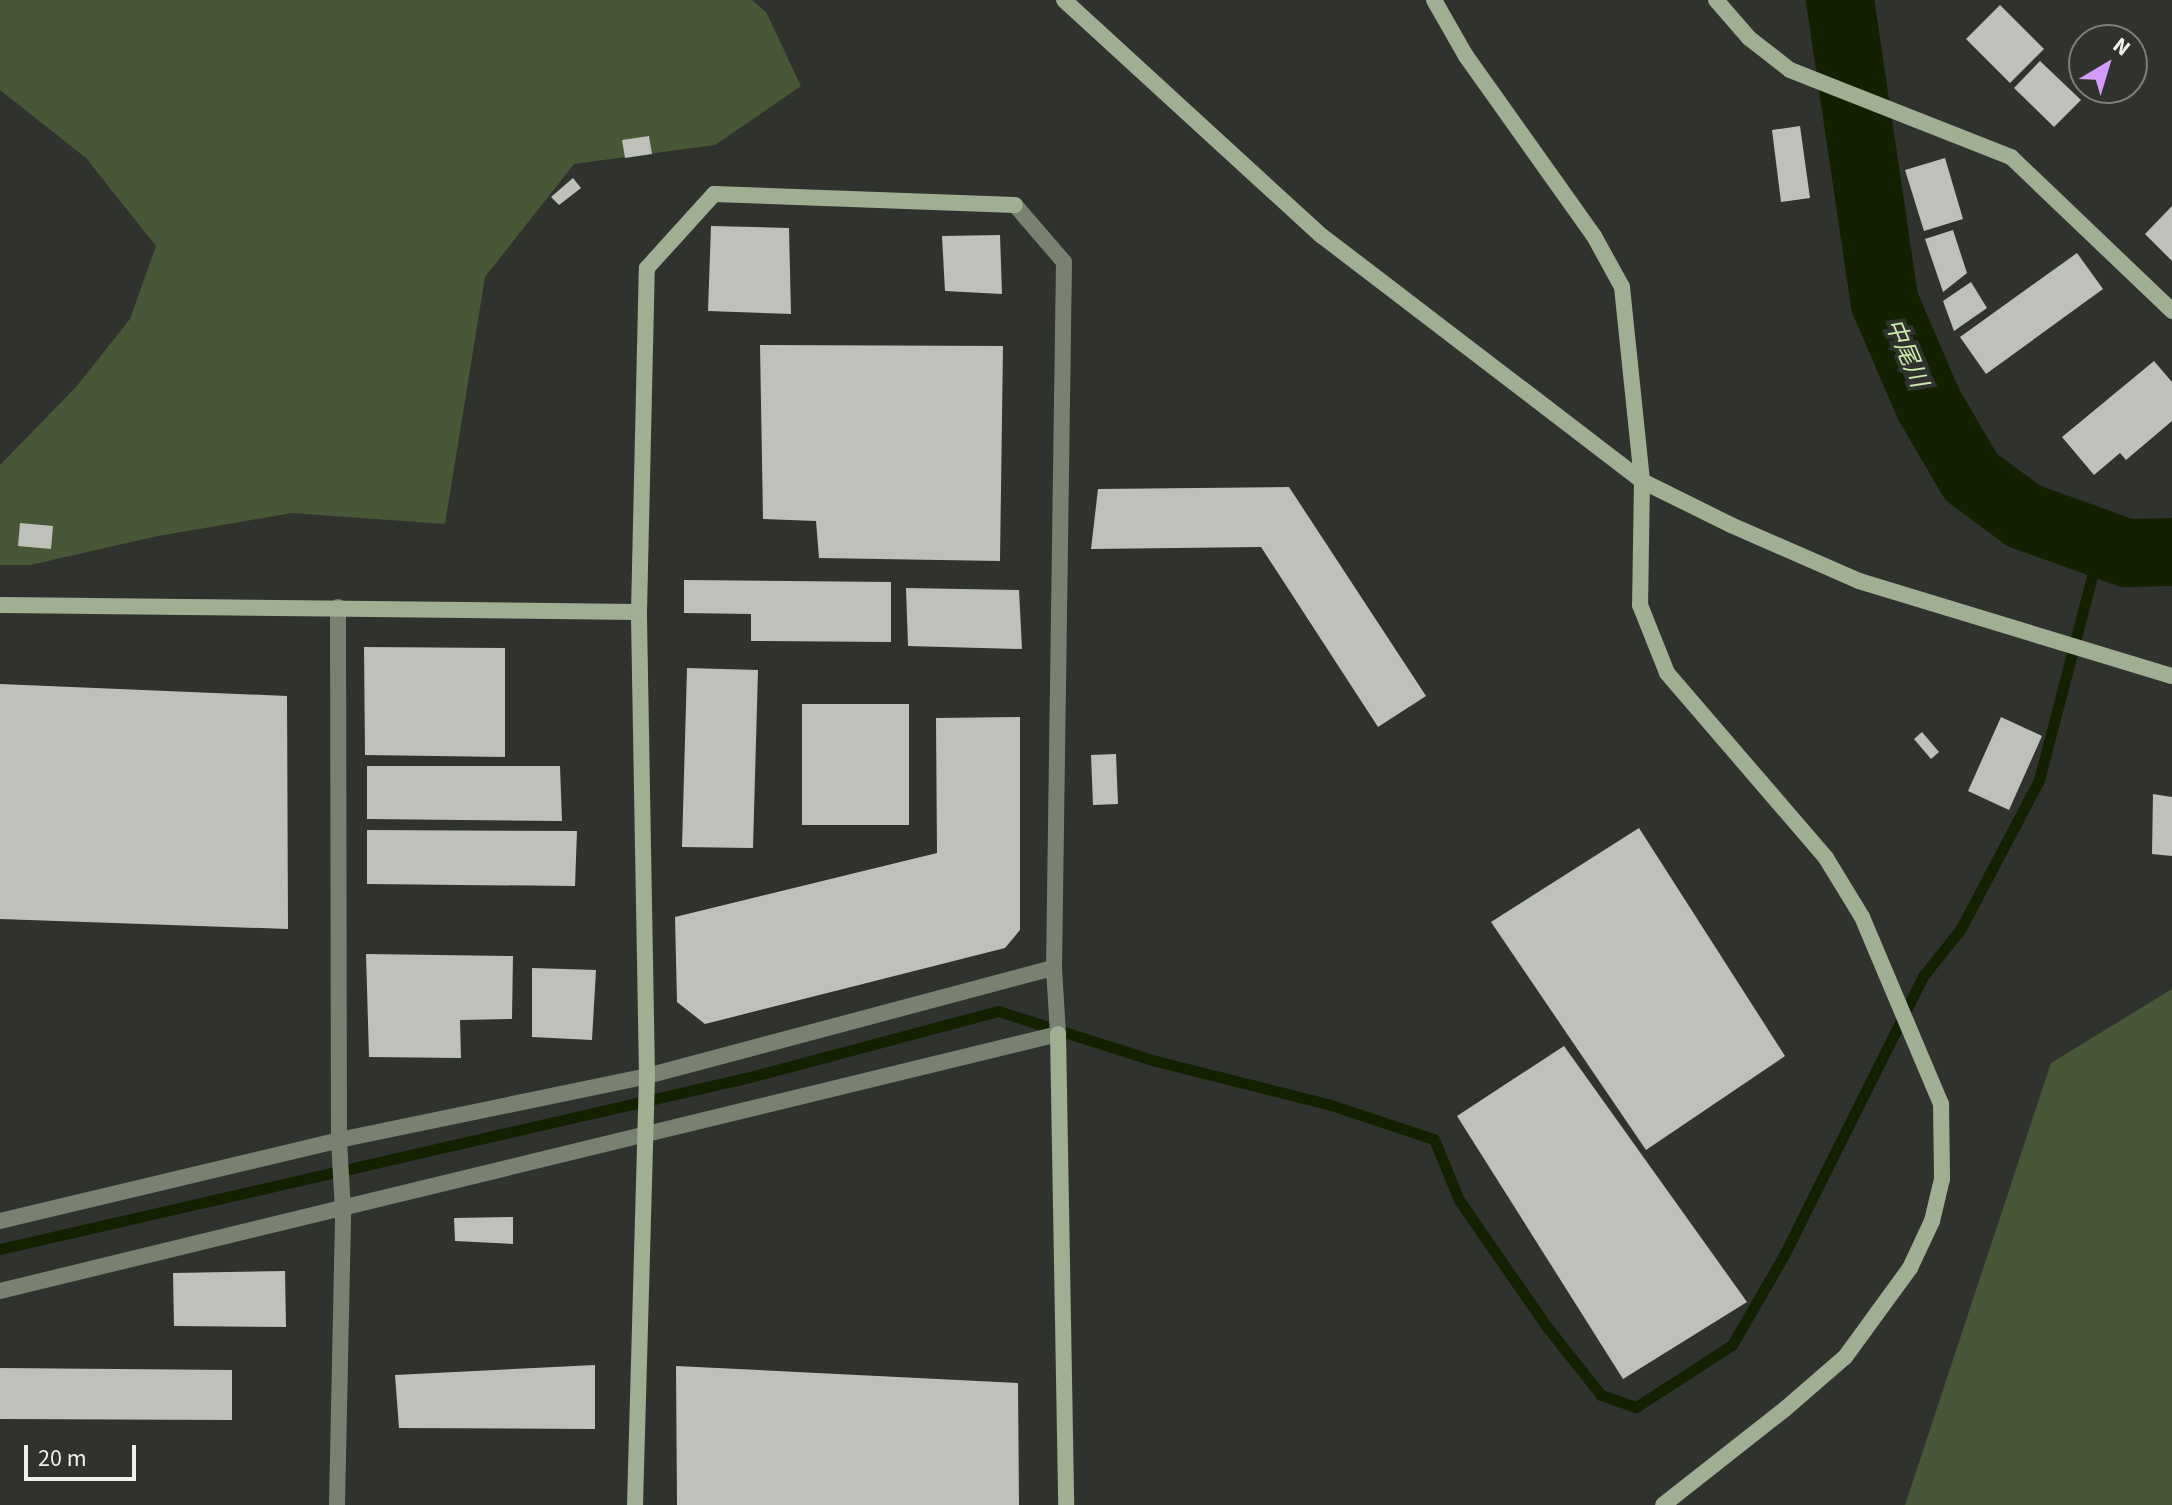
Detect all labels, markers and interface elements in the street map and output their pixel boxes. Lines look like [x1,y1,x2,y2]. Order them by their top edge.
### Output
north arrow [2068,24,2148,104]
text: N [2106,30,2137,64]
water label: 中尾川 [1879,314,1933,392]
scale bar [28,1429,140,1479]
text: 20 m [38,1441,87,1476]

